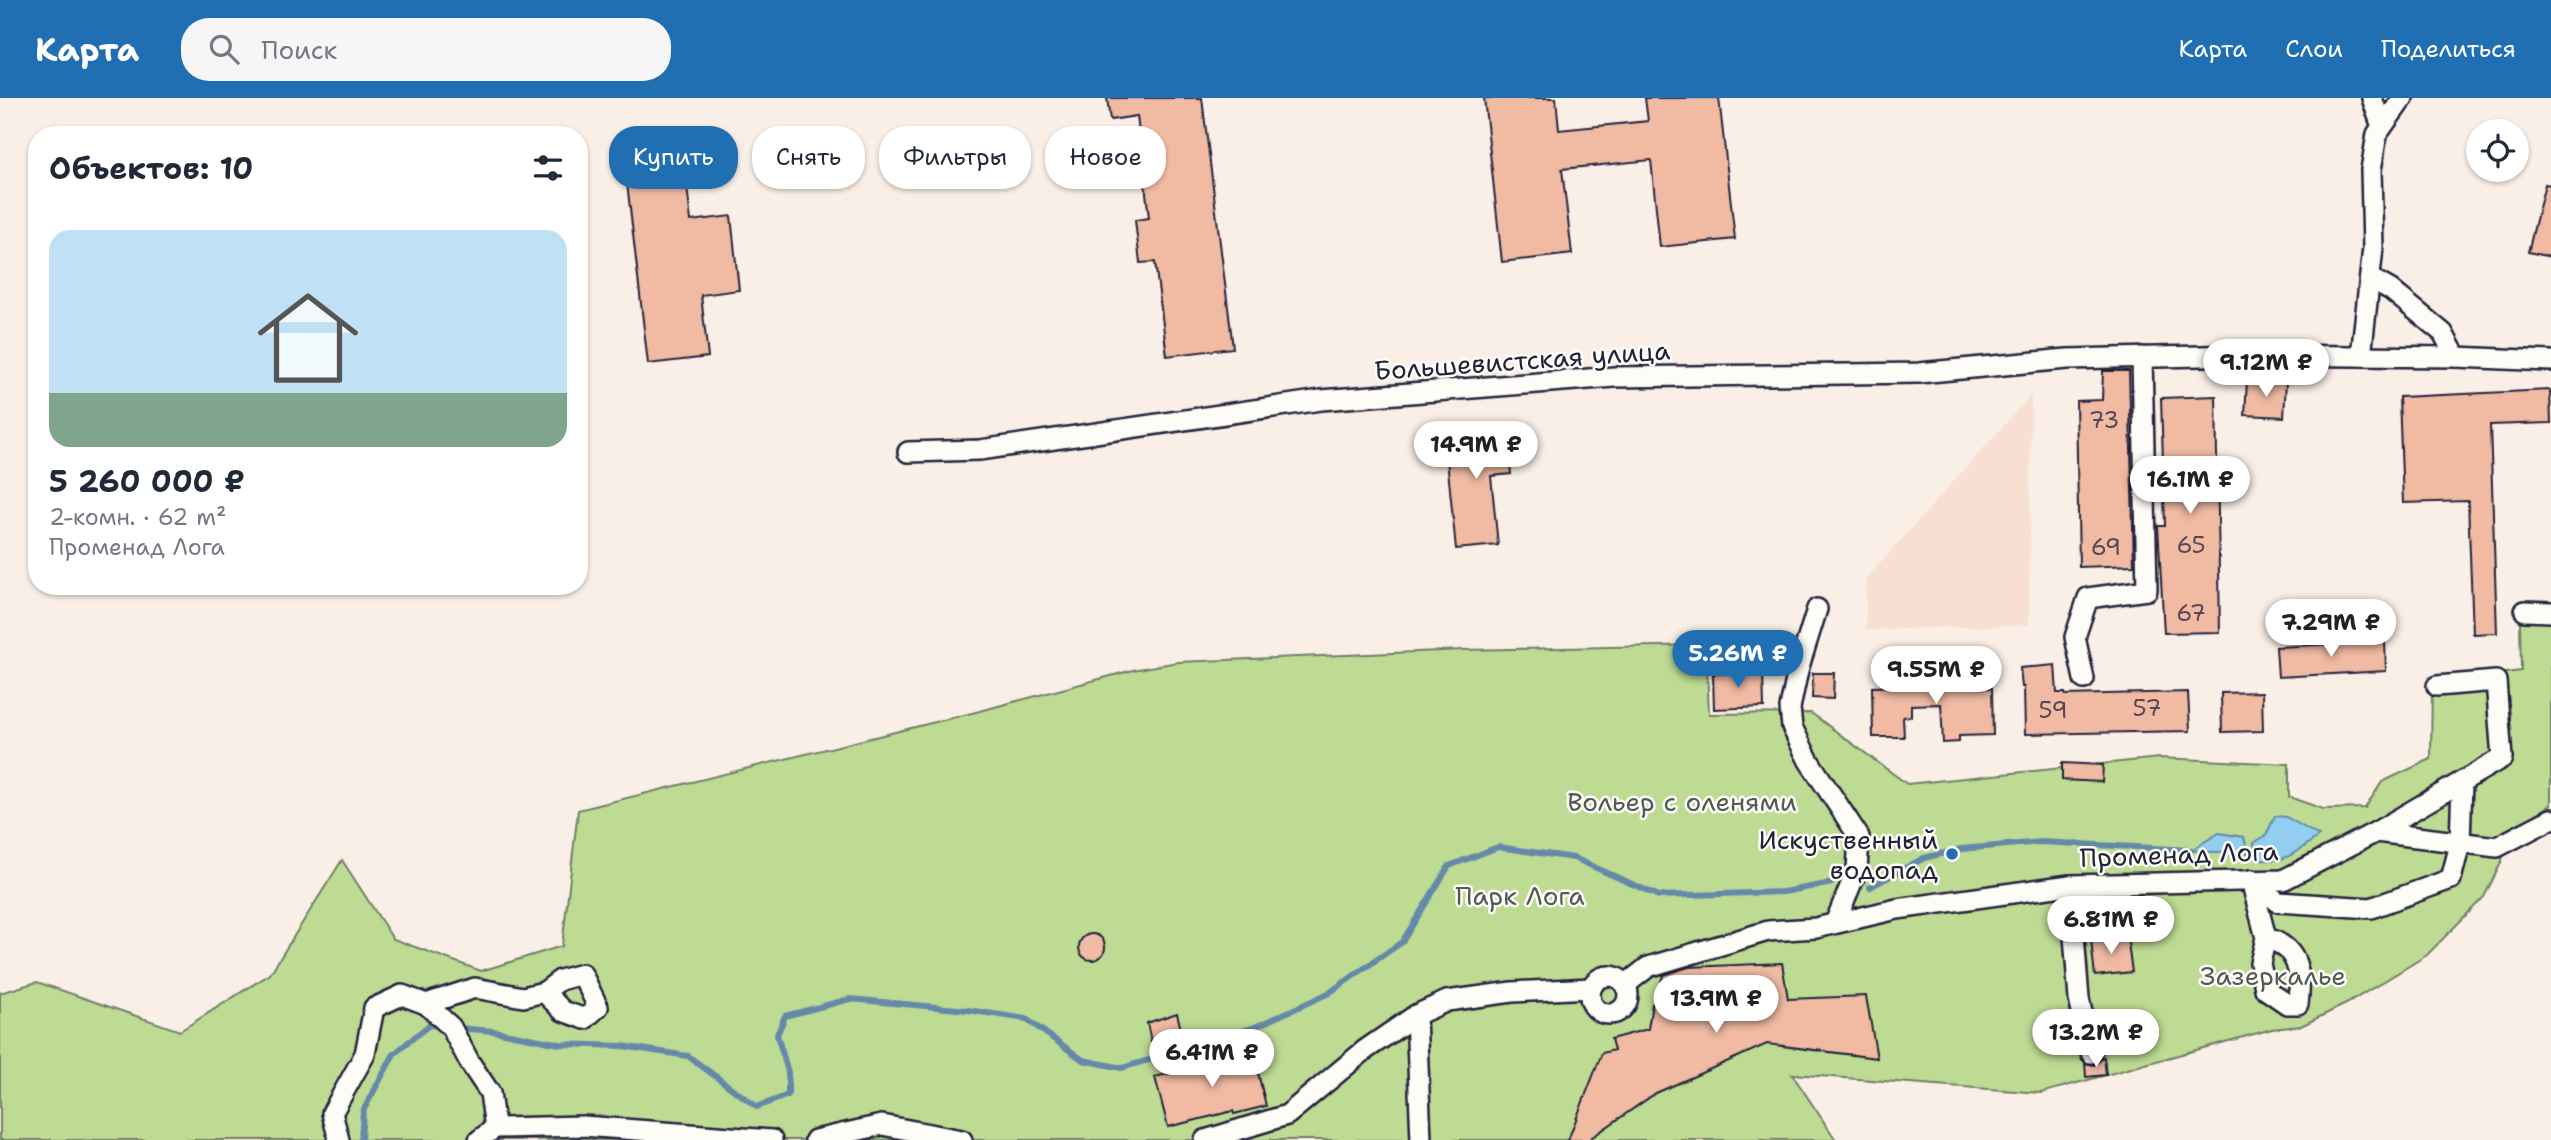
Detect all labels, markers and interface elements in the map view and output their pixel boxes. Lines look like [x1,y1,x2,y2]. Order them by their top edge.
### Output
search box [181,18,671,81]
text: Карта [35,27,139,72]
icon: search [205,30,243,68]
text: Поиск [261,32,337,67]
text: Карта [2179,33,2247,65]
text: Слои [2285,33,2343,65]
text: Поделиться [2381,33,2516,65]
map controls [2466,119,2529,182]
button: locate [2466,119,2529,182]
chip: Купить [609,126,738,189]
chip: Снять [752,126,865,189]
chip: Фильтры [879,126,1031,189]
chip: Новое [1045,126,1166,189]
text: Объектов: 10 [49,148,253,189]
icon: filters [529,149,567,187]
icon: home [245,275,371,401]
street label: Большевистская улица [1373,332,1671,388]
pin: 9.12M ₽ [2201,340,2331,399]
text: 9.12M ₽ [2219,347,2313,377]
house number: 73 [2089,405,2119,435]
pin: 14.9M ₽ [1411,422,1541,481]
text: 14.9M ₽ [1430,429,1522,459]
pin: 16.1M ₽ [2125,456,2255,516]
text: 5 260 000 ₽ [49,461,245,502]
text: 16.1M ₽ [2146,464,2234,494]
text: 2-комн. · 62 m² [49,502,227,532]
house number: 65 [2176,530,2206,560]
text: Променад Лога [49,532,225,562]
house number: 69 [2091,532,2121,562]
house number: 67 [2176,598,2206,628]
pin: 7.29M ₽ [2266,600,2396,659]
text: 7.29M ₽ [2281,607,2381,637]
pin: 5.26M ₽ [1673,630,1803,690]
text: 5.26M ₽ [1688,638,1788,668]
pin: 9.55M ₽ [1871,646,2001,706]
text: 9.55M ₽ [1887,654,1985,684]
house number: 57 [2132,693,2162,723]
house number: 59 [2038,695,2068,725]
park label: Вольер с оленями [1567,784,1797,819]
place label: Искуственный водопад [1758,822,1939,887]
street label: Променад Лога [2079,833,2279,875]
marker: Искуственный водопад [1944,846,1960,862]
park label: Парк Лога [1455,878,1585,913]
pin: 6.81M ₽ [2046,896,2176,956]
text: 6.81M ₽ [2063,904,2159,934]
park label: Зазеркалье [2200,958,2346,993]
pin: 13.9M ₽ [1651,976,1781,1035]
text: 13.9M ₽ [1670,983,1762,1013]
pin: 13.2M ₽ [2031,1010,2161,1069]
text: 13.2M ₽ [2048,1017,2144,1047]
pin: 6.41M ₽ [1147,1030,1277,1089]
text: 6.41M ₽ [1165,1037,1259,1067]

